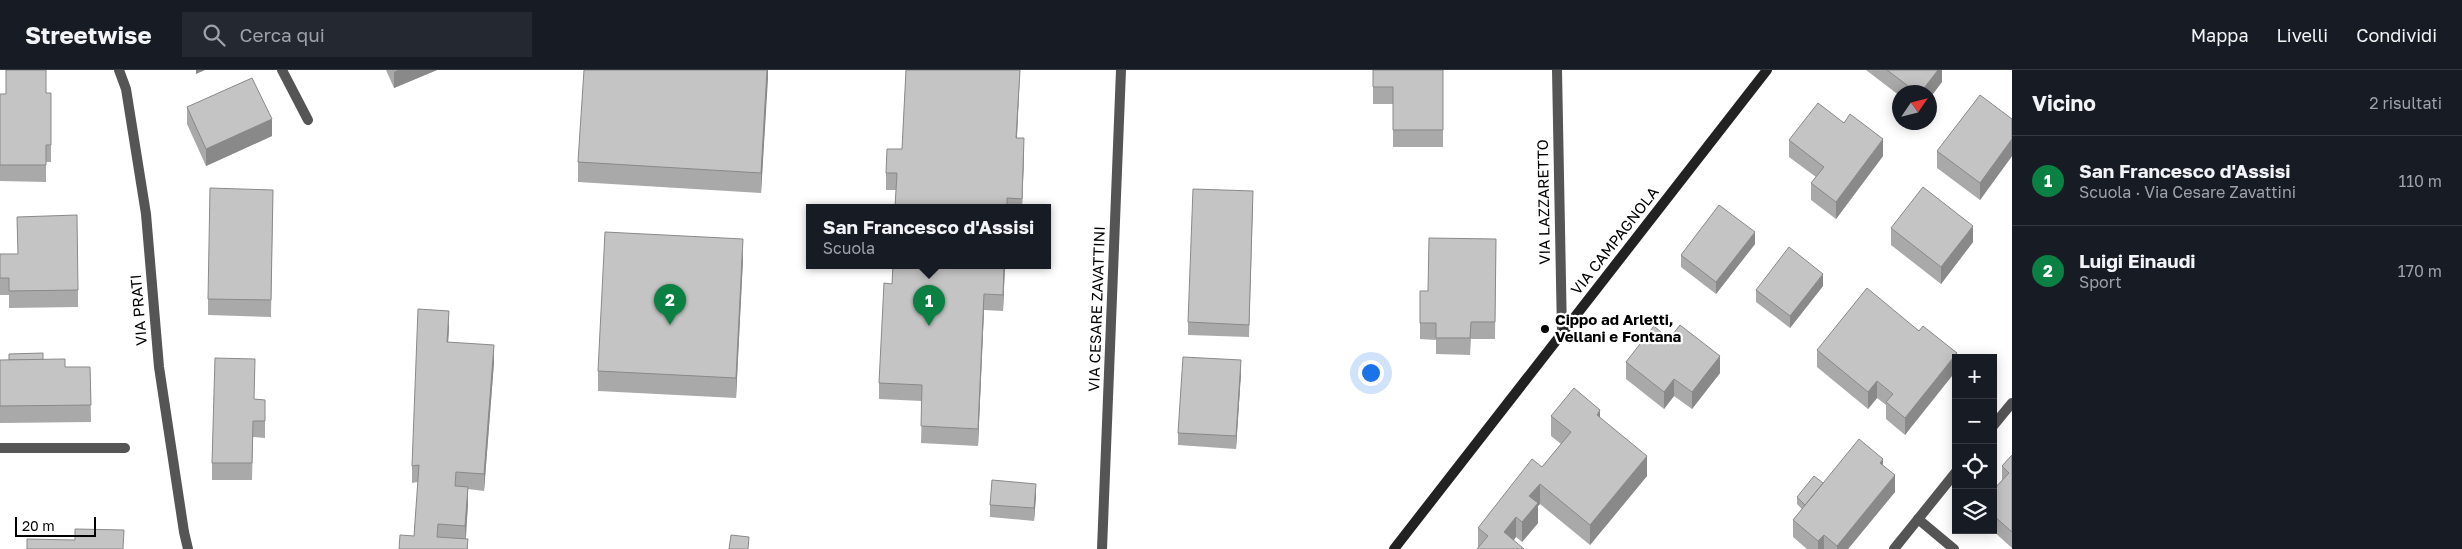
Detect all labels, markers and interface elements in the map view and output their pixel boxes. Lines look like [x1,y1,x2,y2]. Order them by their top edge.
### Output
search box [182,12,532,57]
text: Streetwise [25,20,152,49]
icon: search [200,21,228,49]
text: Cerca qui [240,23,325,46]
text: Mappa [2191,24,2249,46]
text: Livelli [2277,24,2328,46]
text: Condividi [2356,24,2437,46]
north arrow [1892,85,1937,130]
text: Vicino [2032,90,2096,116]
text: 2 risultati [2369,93,2442,113]
street label: VIA LAZZARETTO [1533,139,1553,265]
text: San Francesco d'Assisi [2079,159,2290,182]
text: 1 [2044,171,2052,191]
text: 110 m [2398,171,2442,191]
text: Scuola · Via Cesare Zavattini [2079,182,2296,202]
street label: VIA CAMPAGNOLA [1567,183,1662,298]
popup [806,204,1051,269]
text: San Francesco d'Assisi [823,215,1034,238]
street label: VIA CESARE ZAVATTINI [1084,226,1108,392]
text: Scuola [823,238,875,258]
text: Luigi Einaudi [2079,249,2196,272]
text: 2 [2043,261,2053,281]
text: 170 m [2398,261,2442,281]
text: Sport [2079,272,2122,292]
street label: VIA PRATI [126,274,150,346]
pin: 2 [654,284,686,325]
pin: 1 [913,285,945,326]
place label: Cippo ad Arletti, Vellani e Fontana [1555,310,1682,345]
marker: Cippo ad Arletti, Vellani e Fontana [1539,323,1551,335]
map controls [1952,354,1997,534]
button: + [1952,354,1997,399]
your location [1358,360,1384,386]
button: − [1952,399,1997,444]
button: locate [1952,444,1997,489]
button: layers [1952,489,1997,534]
scale bar [15,514,96,537]
text: 20 m [22,517,55,534]

